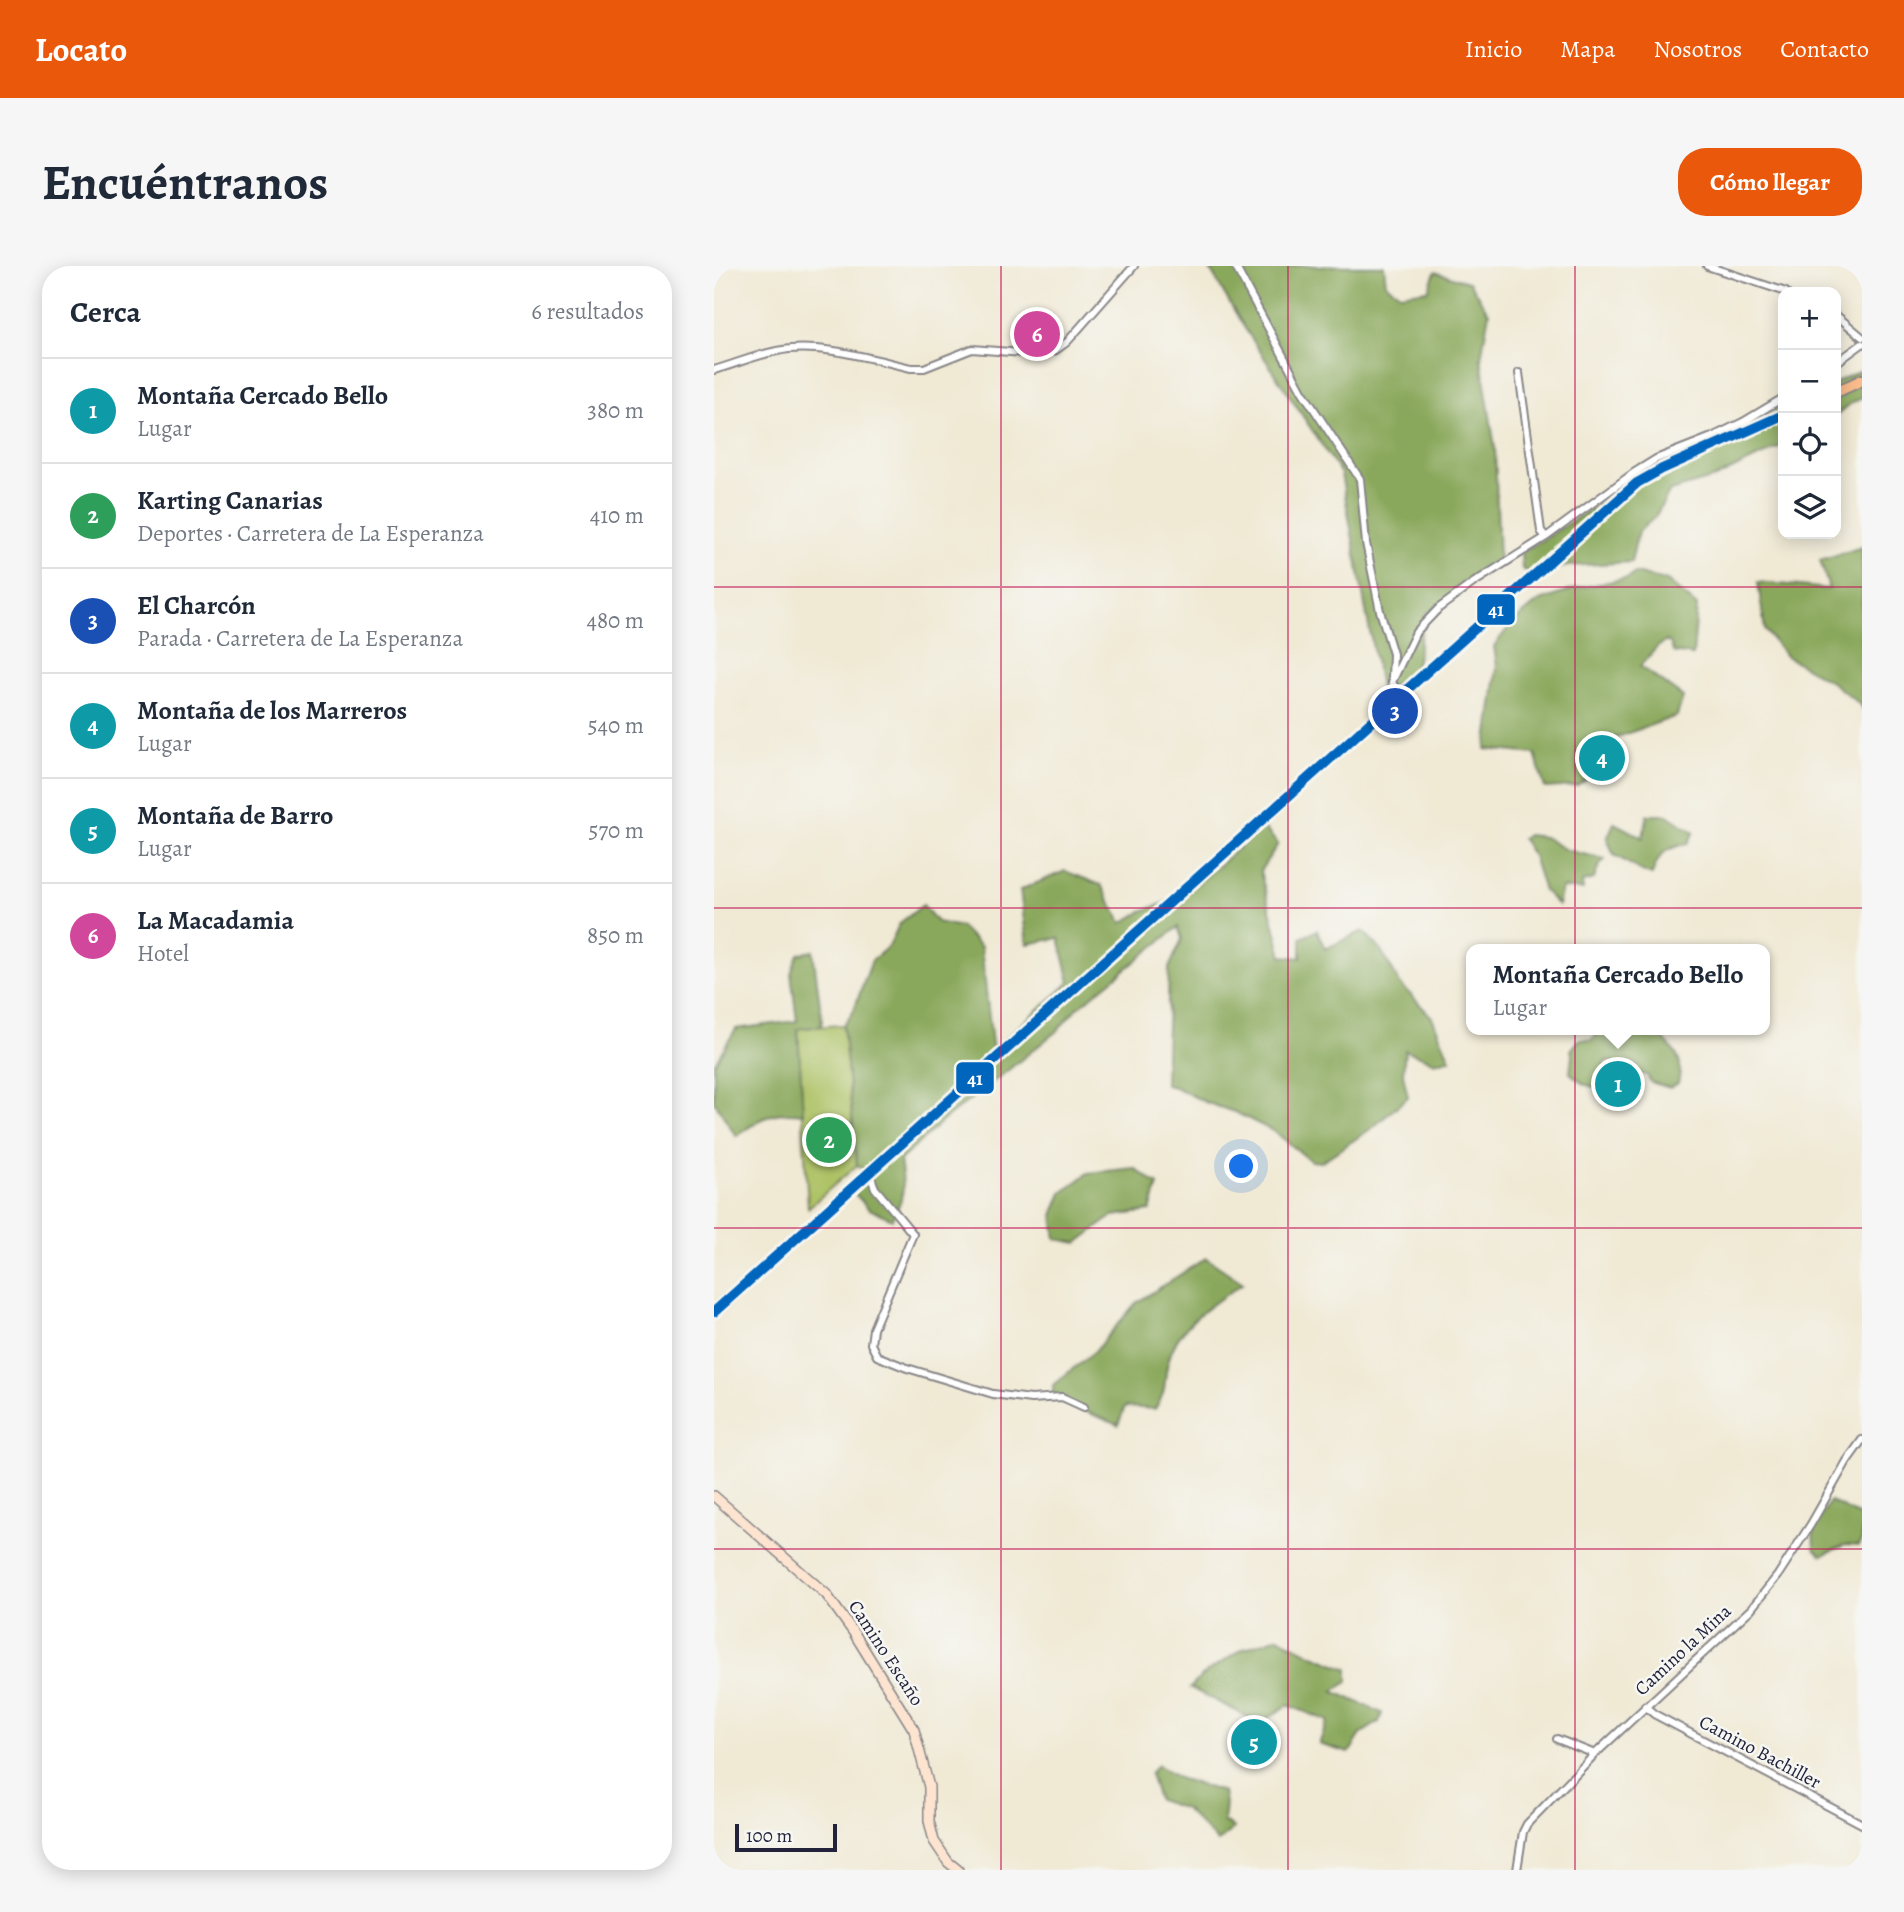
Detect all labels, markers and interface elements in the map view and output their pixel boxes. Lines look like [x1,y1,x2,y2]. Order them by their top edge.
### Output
text: Locato [35,27,127,72]
text: Inicio [1465,33,1522,65]
text: Mapa [1560,33,1615,65]
text: Nosotros [1653,33,1742,65]
text: Contacto [1780,33,1869,65]
button: Cómo llegar [1678,148,1862,216]
text: Encuéntranos [42,149,328,216]
map controls [1778,287,1841,539]
button: + [1778,287,1841,350]
text: Cerca [70,292,141,332]
text: 6 resultados [531,296,644,327]
pin: 6 [1014,308,1060,360]
button: − [1778,350,1841,413]
text: Montaña Cercado Bello [137,378,388,413]
text: 1 [89,395,97,426]
text: 380 m [587,395,644,426]
text: Lugar [137,413,192,444]
button: locate [1778,413,1841,476]
button: layers [1778,476,1841,539]
text: Karting Canarias [137,483,323,518]
text: 2 [87,500,99,531]
text: 410 m [590,500,644,531]
text: Deportes · Carretera de La Esperanza [137,518,484,549]
text: El Charcón [137,588,256,623]
line badge: 41 [1476,593,1516,626]
text: 41 [1488,597,1504,623]
text: 3 [88,605,98,636]
text: 480 m [586,605,644,636]
text: Parada · Carretera de La Esperanza [137,623,463,654]
pin: 3 [1372,685,1418,737]
text: Montaña de los Marreros [137,693,407,728]
text: 4 [88,710,98,741]
text: 540 m [588,710,644,741]
text: Lugar [137,728,192,759]
pin: 4 [1579,732,1625,784]
text: Montaña de Barro [137,798,333,833]
text: 5 [88,815,98,846]
text: 570 m [589,815,644,846]
text: Lugar [137,833,192,864]
text: La Macadamia [137,903,294,938]
text: 6 [88,920,98,951]
text: 850 m [587,920,644,951]
text: Hotel [137,938,189,969]
popup [1466,944,1770,1035]
text: Montaña Cercado Bello [1492,957,1744,992]
text: Lugar [1492,992,1547,1023]
pin: 1 [1595,1058,1641,1110]
line badge: 41 [955,1061,995,1095]
text: 41 [967,1066,983,1092]
pin: 2 [806,1114,852,1166]
your location [1224,1149,1258,1183]
street label: Camino Escaño [842,1595,930,1711]
street label: Camino la Mina [1629,1598,1737,1702]
street label: Camino Bachiller [1695,1709,1825,1795]
pin: 5 [1231,1716,1277,1768]
scale bar [735,1821,836,1853]
text: 100 m [746,1823,792,1849]

